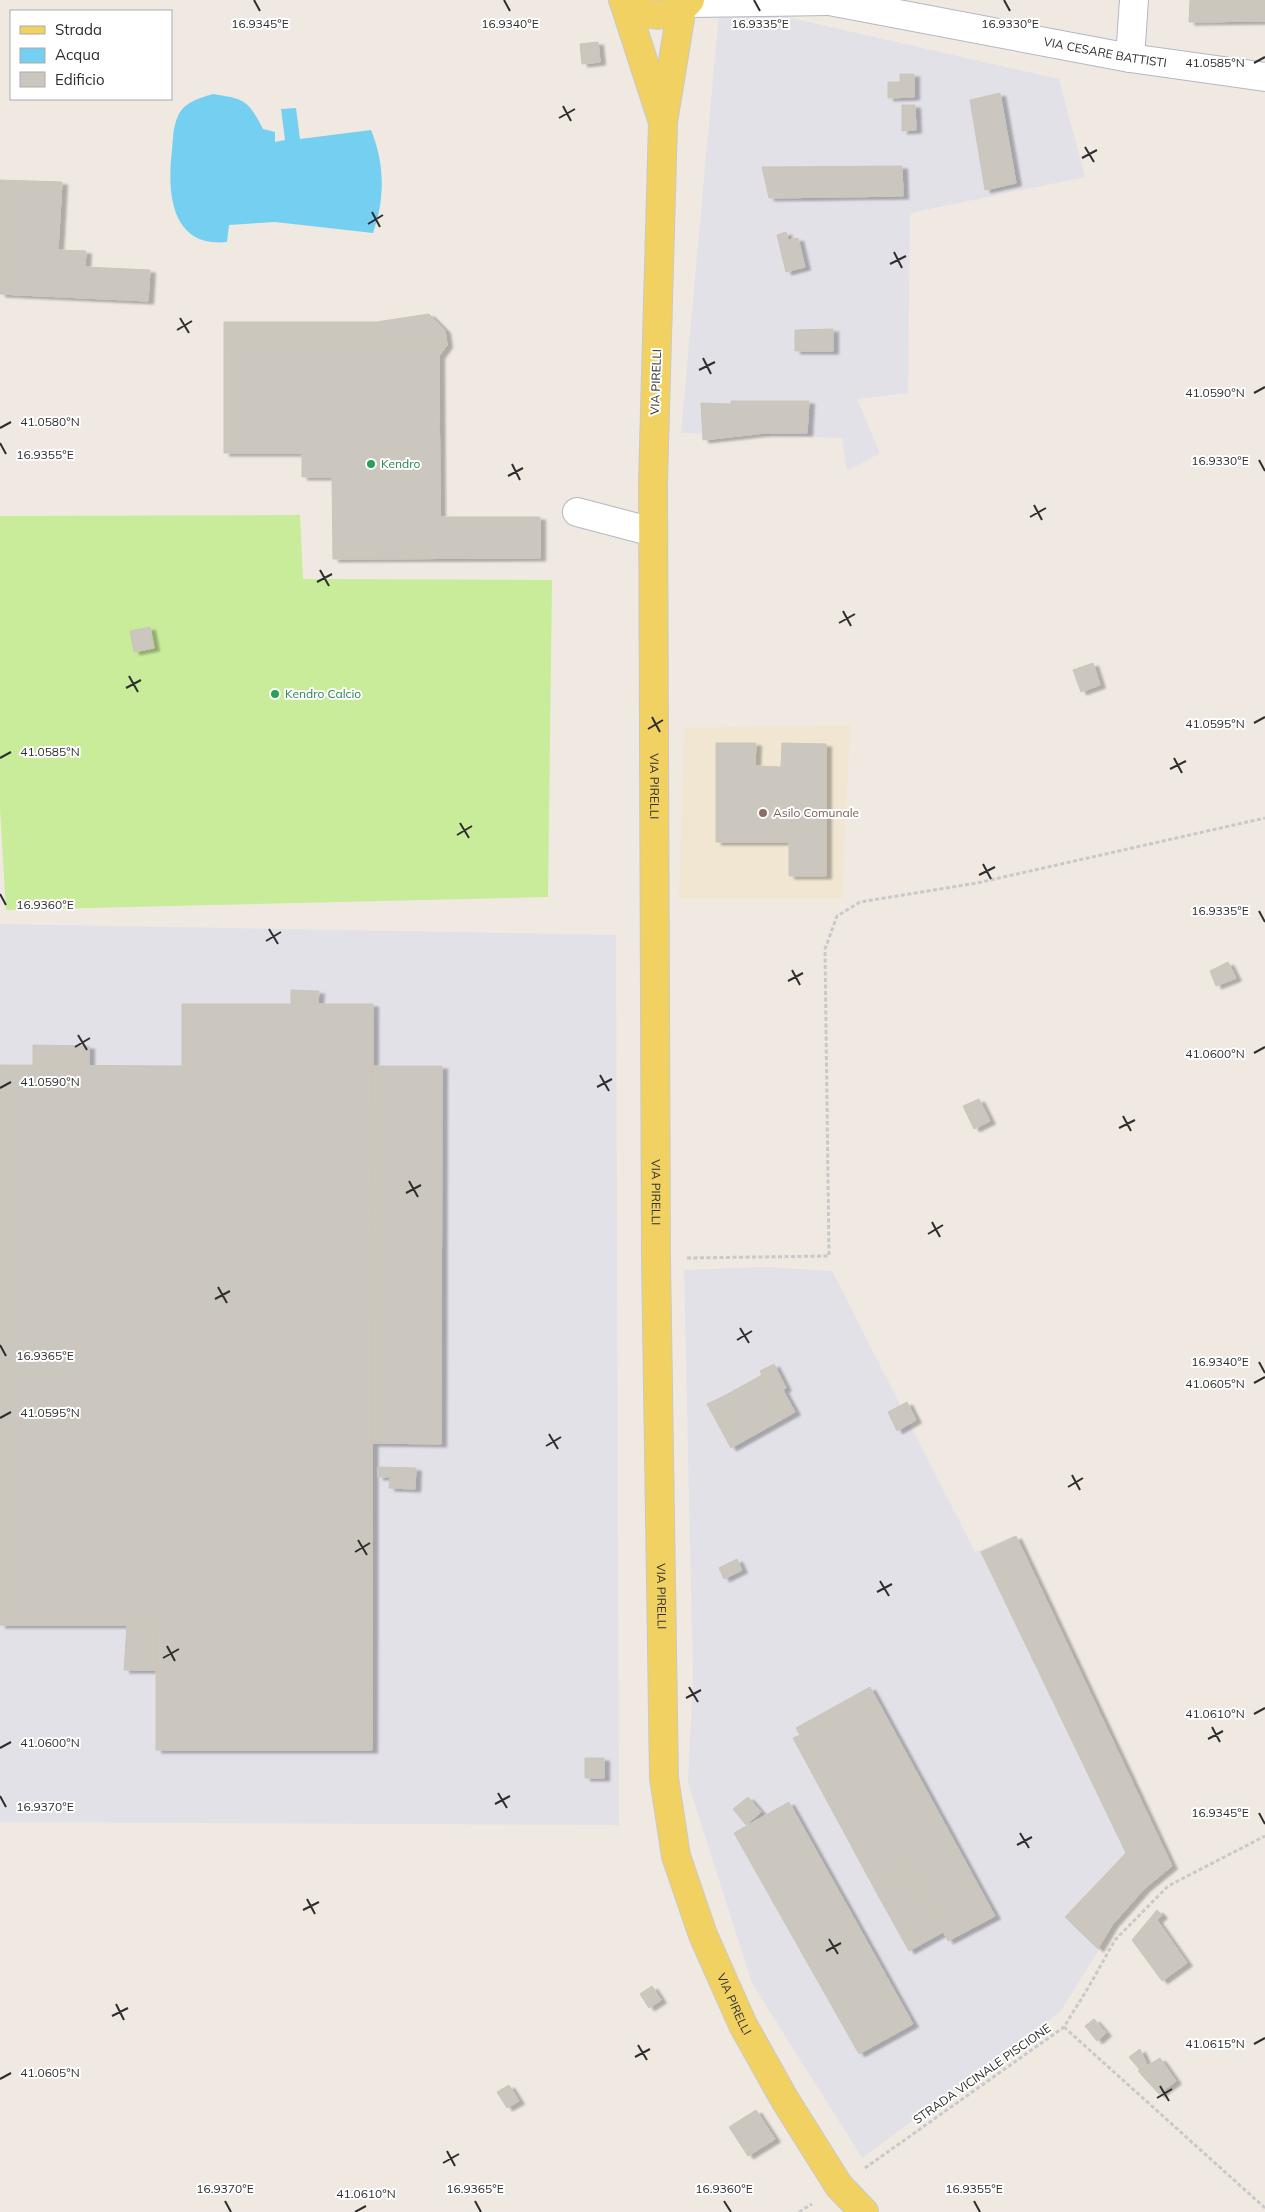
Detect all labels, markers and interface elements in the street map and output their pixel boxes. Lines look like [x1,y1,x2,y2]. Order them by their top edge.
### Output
legend [10,10,172,100]
text: 16.9345°E [231,16,289,31]
text: 16.9340°E [481,16,539,31]
text: 16.9335°E [731,16,789,31]
text: 16.9330°E [981,16,1039,31]
text: Strada [55,20,102,39]
street label: VIA CESARE BATTISTI [1042,34,1168,70]
text: Acqua [55,45,100,64]
text: 41.0585°N [1185,55,1245,70]
text: Edificio [55,70,105,89]
street label: VIA PIRELLI [647,349,664,415]
text: 41.0590°N [1185,385,1245,400]
text: 41.0580°N [20,414,80,429]
text: 16.9355°E [16,447,74,462]
text: 16.9330°E [1191,453,1249,468]
place label: Kendro [381,456,421,471]
marker: Kendro [365,458,377,470]
place label: Kendro Calcio [285,686,361,701]
marker: Kendro Calcio [269,688,281,700]
text: 41.0595°N [1185,716,1245,731]
text: 41.0585°N [20,744,80,759]
street label: VIA PIRELLI [647,753,662,819]
place label: Asilo Comunale [773,805,859,820]
marker: Asilo Comunale [757,807,769,819]
text: 16.9360°E [16,897,74,912]
text: 16.9335°E [1191,903,1249,918]
text: 41.0600°N [1185,1046,1245,1061]
text: 41.0590°N [20,1074,80,1089]
street label: VIA PIRELLI [649,1159,664,1225]
text: 16.9365°E [16,1348,74,1363]
text: 16.9340°E [1191,1354,1249,1369]
text: 41.0605°N [1185,1376,1245,1391]
text: 41.0595°N [20,1405,80,1420]
street label: VIA PIRELLI [654,1563,670,1629]
text: 41.0610°N [1185,1706,1245,1721]
text: 41.0600°N [20,1735,80,1750]
text: 16.9370°E [16,1799,74,1814]
text: 16.9345°E [1191,1805,1249,1820]
street label: VIA PIRELLI [714,1971,755,2037]
street label: STRADA VICINALE PISCIONE [910,2020,1053,2127]
text: 41.0615°N [1185,2036,1245,2051]
text: 41.0605°N [20,2065,80,2080]
text: 16.9370°E [196,2181,254,2196]
text: 16.9365°E [446,2181,504,2196]
text: 16.9360°E [695,2181,753,2196]
text: 16.9355°E [945,2181,1003,2196]
text: 41.0610°N [336,2186,396,2201]

